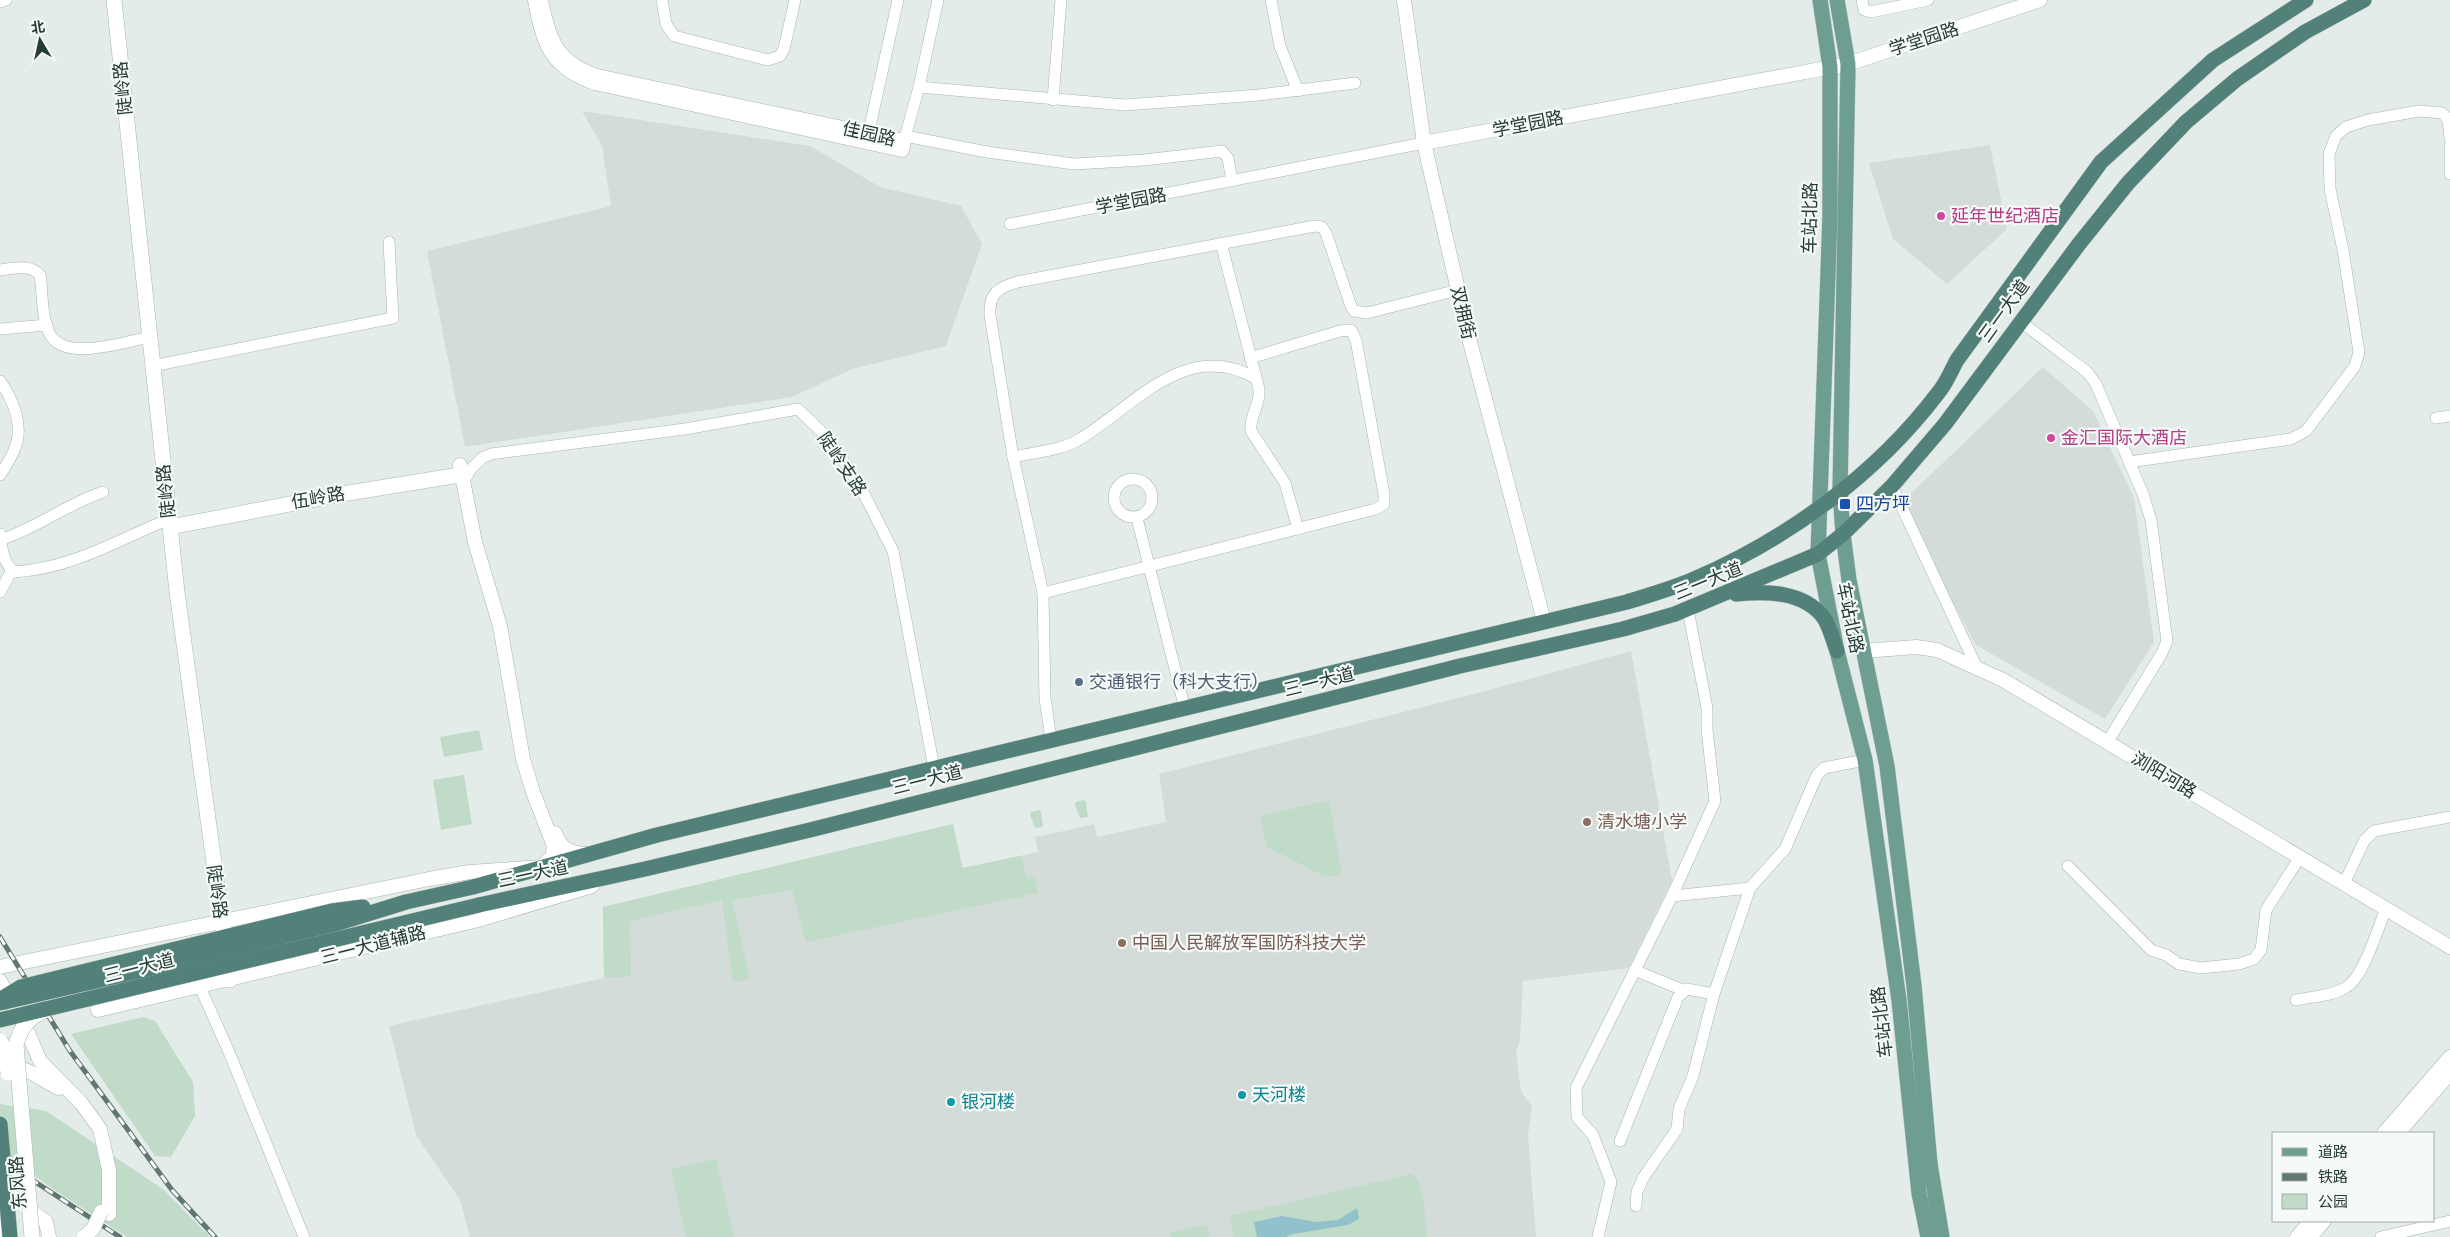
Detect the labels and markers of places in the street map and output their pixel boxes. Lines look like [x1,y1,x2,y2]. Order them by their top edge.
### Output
place label: 延年世纪酒店 [1951,205,2059,227]
marker: 延年世纪酒店 [1935,210,1947,222]
place label: 金汇国际大酒店 [2061,427,2187,449]
marker: 金汇国际大酒店 [2045,432,2057,444]
place label: 四方坪 [1856,493,1910,515]
marker: 四方坪 [1838,497,1852,511]
place label: 交通银行（科大支行） [1089,671,1269,693]
marker: 交通银行（科大支行） [1073,676,1085,688]
place label: 清水塘小学 [1597,811,1687,833]
marker: 清水塘小学 [1581,816,1593,828]
place label: 中国人民解放军国防科技大学 [1132,932,1366,954]
marker: 中国人民解放军国防科技大学 [1116,937,1128,949]
place label: 天河楼 [1252,1084,1306,1106]
marker: 天河楼 [1236,1089,1248,1101]
place label: 银河楼 [961,1091,1015,1113]
marker: 银河楼 [945,1096,957,1108]

